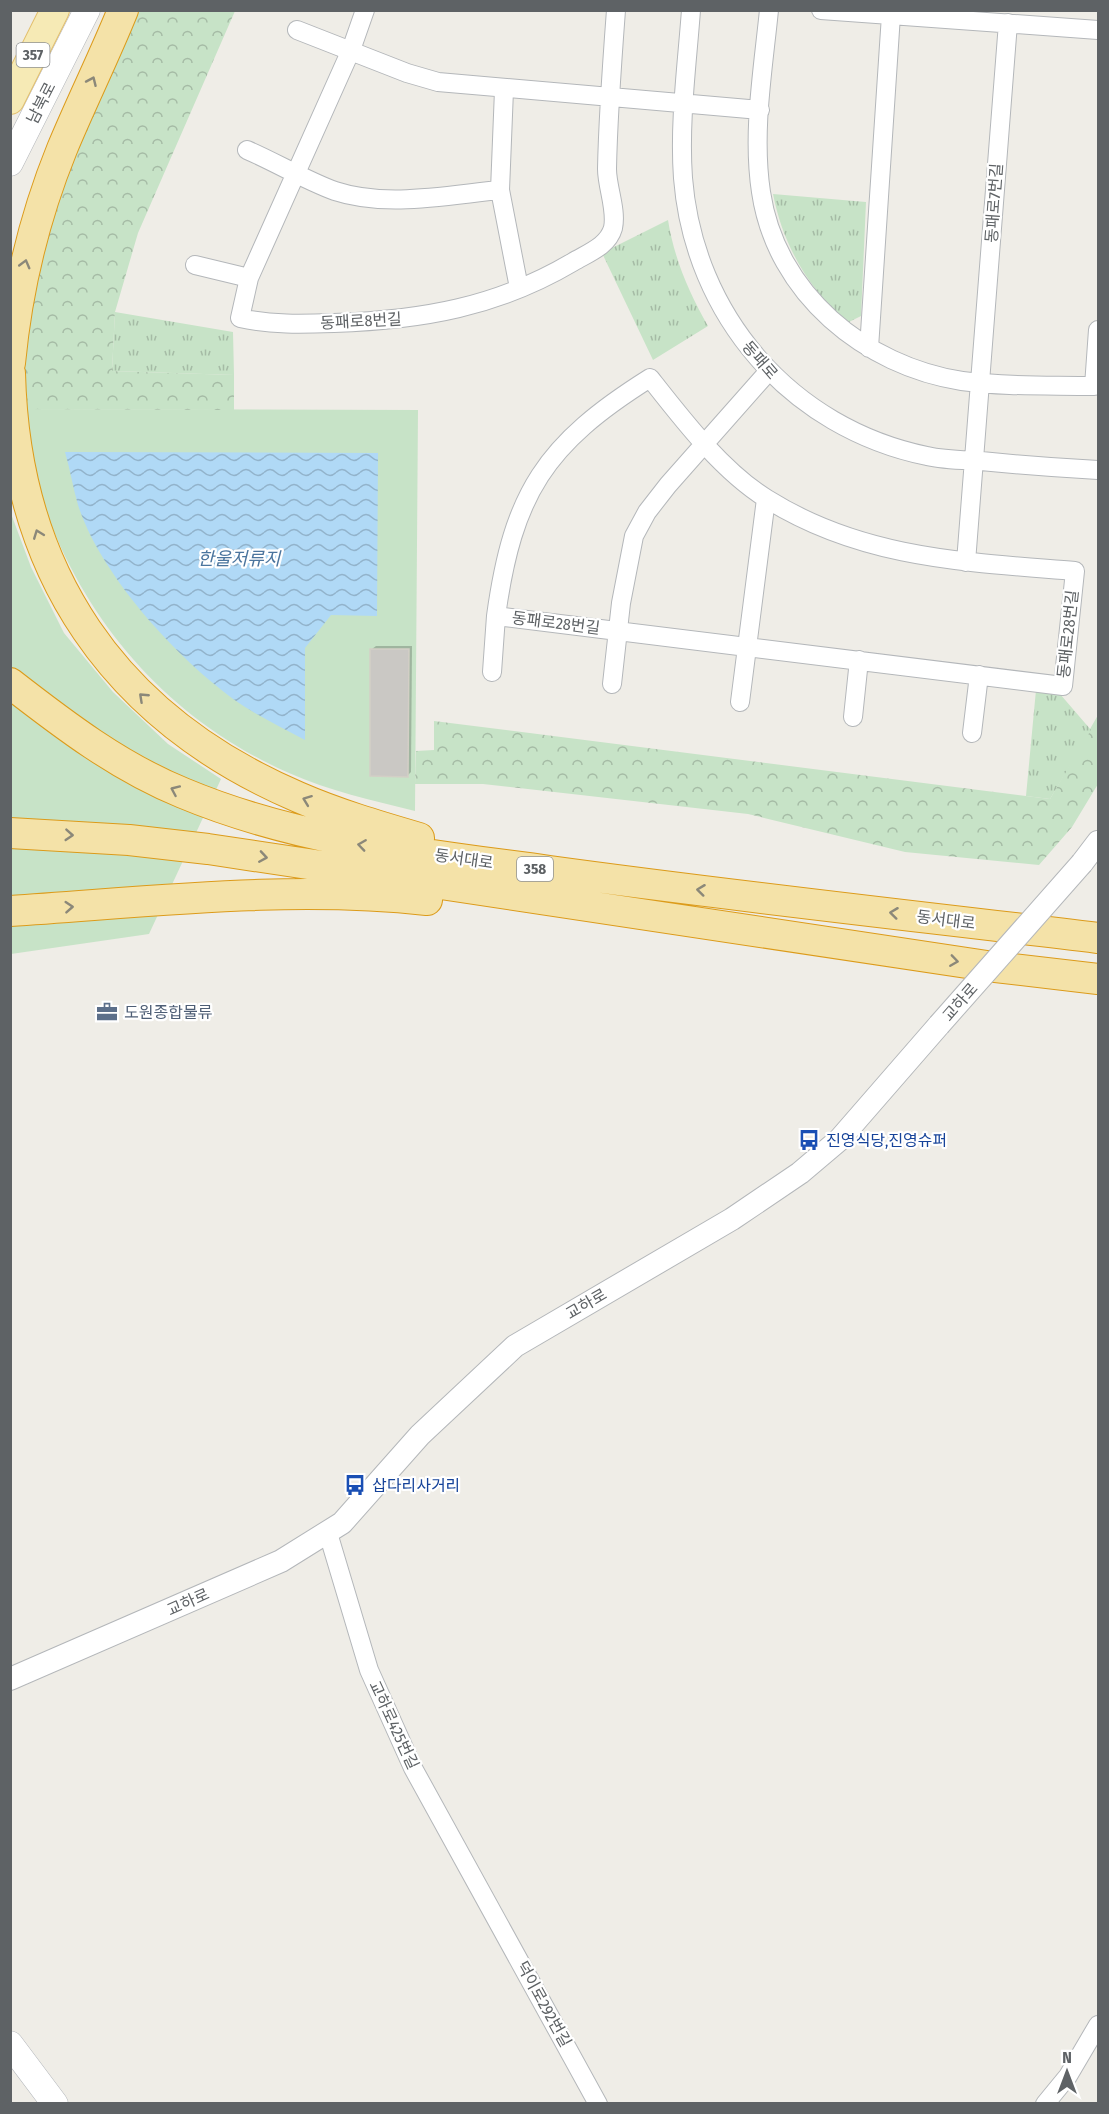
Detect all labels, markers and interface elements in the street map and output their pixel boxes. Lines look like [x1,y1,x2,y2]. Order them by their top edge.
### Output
road number: 357 [16,43,50,67]
one-way arrow [85,77,97,88]
street label: 남북로 [23,79,60,127]
street label: 동패로7번길 [982,162,1006,244]
one-way arrow [18,259,31,269]
street label: 동패로8번길 [320,309,402,333]
street label: 동패로 [738,337,782,383]
one-way arrow [33,530,45,541]
water label: 한울저류지 [198,548,282,570]
street label: 동패로28번길 [1054,589,1082,679]
street label: 동패로28번길 [511,608,601,638]
one-way arrow [139,693,149,704]
one-way arrow [171,785,182,797]
one-way arrow [302,795,312,808]
one-way arrow [64,828,73,841]
one-way arrow [357,840,366,852]
street label: 동서대로 [434,845,495,873]
one-way arrow [258,851,267,863]
road number: 358 [517,857,553,881]
one-way arrow [696,884,705,897]
one-way arrow [64,901,73,914]
street label: 동서대로 [916,907,977,933]
one-way arrow [890,908,899,920]
one-way arrow [949,954,958,966]
street label: 교하로 [938,979,982,1025]
office icon: 도원종합물류 [95,1000,119,1024]
place label: 도원종합물류 [124,1003,213,1022]
bus stop icon: 진영식당,진영슈퍼 [797,1128,821,1152]
place label: 진영식당,진영슈퍼 [826,1131,947,1150]
street label: 교하로 [562,1285,610,1323]
bus stop icon: 삽다리사거리 [343,1473,367,1497]
place label: 삽다리사거리 [372,1476,460,1495]
street label: 교하로 [164,1584,212,1620]
street label: 교하로425번길 [365,1678,423,1772]
street label: 덕이로292번길 [513,1958,575,2050]
north arrow [1037,2042,1097,2102]
text: N [1062,2048,1072,2067]

